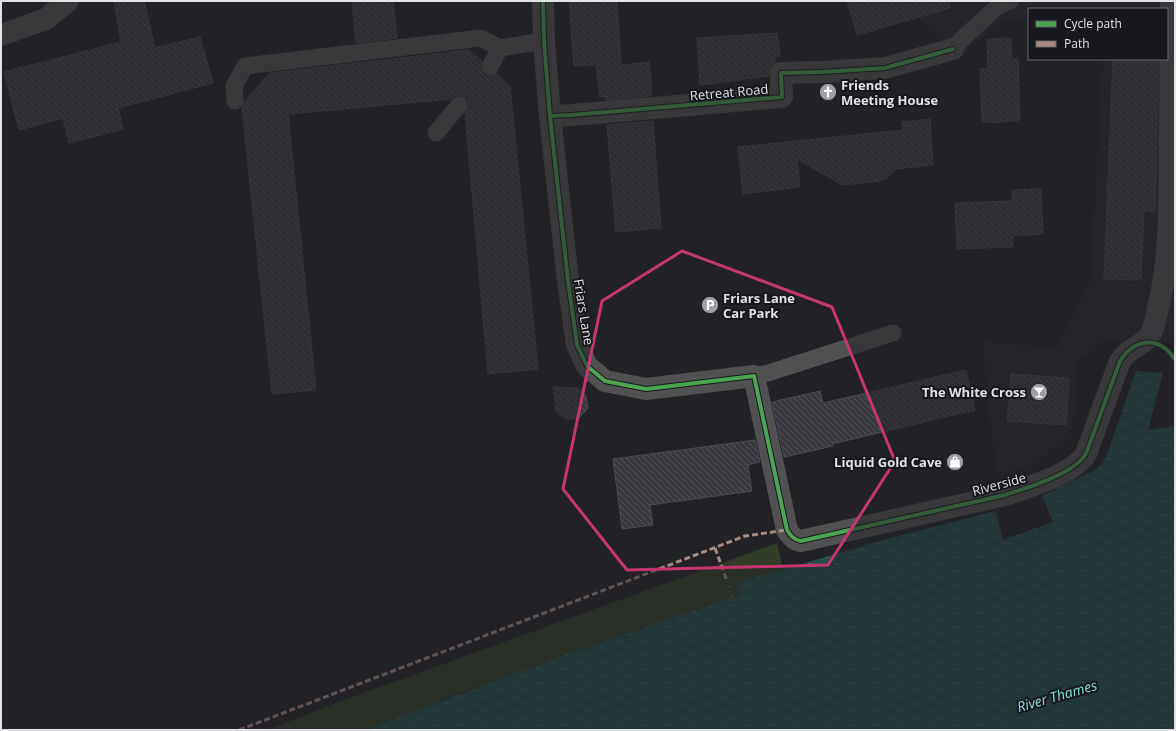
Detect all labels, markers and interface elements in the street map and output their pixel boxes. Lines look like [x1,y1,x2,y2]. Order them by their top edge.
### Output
legend [1028,8,1168,60]
text: Cycle path [1064,15,1122,32]
text: Path [1064,35,1090,52]
place label: Friends Meeting House [841,76,938,109]
street label: Retreat Road [689,80,769,104]
church icon: Friends Meeting House [818,82,838,102]
street label: Friars Lane [570,278,598,346]
place label: Friars Lane Car Park [723,289,795,322]
parking icon: Friars Lane Car Park [700,295,720,315]
bar icon: The White Cross [1029,382,1049,402]
place label: The White Cross [922,383,1026,401]
shop icon: Liquid Gold Cave [945,452,965,472]
place label: Liquid Gold Cave [834,453,942,471]
street label: Riverside [970,468,1028,500]
water label: River Thames [1015,675,1099,716]

